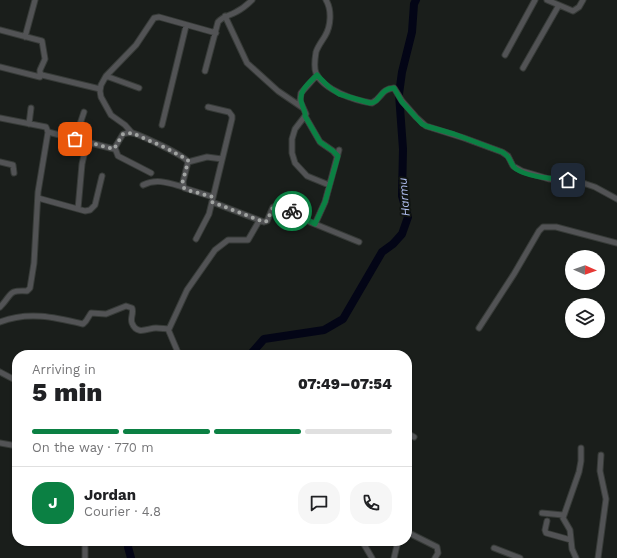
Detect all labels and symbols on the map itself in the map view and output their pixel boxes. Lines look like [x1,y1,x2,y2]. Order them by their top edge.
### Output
pin [58,122,92,156]
pin [551,163,585,197]
water label: Harmu [395,177,413,217]
courier [272,191,312,231]
north arrow [565,250,605,290]

